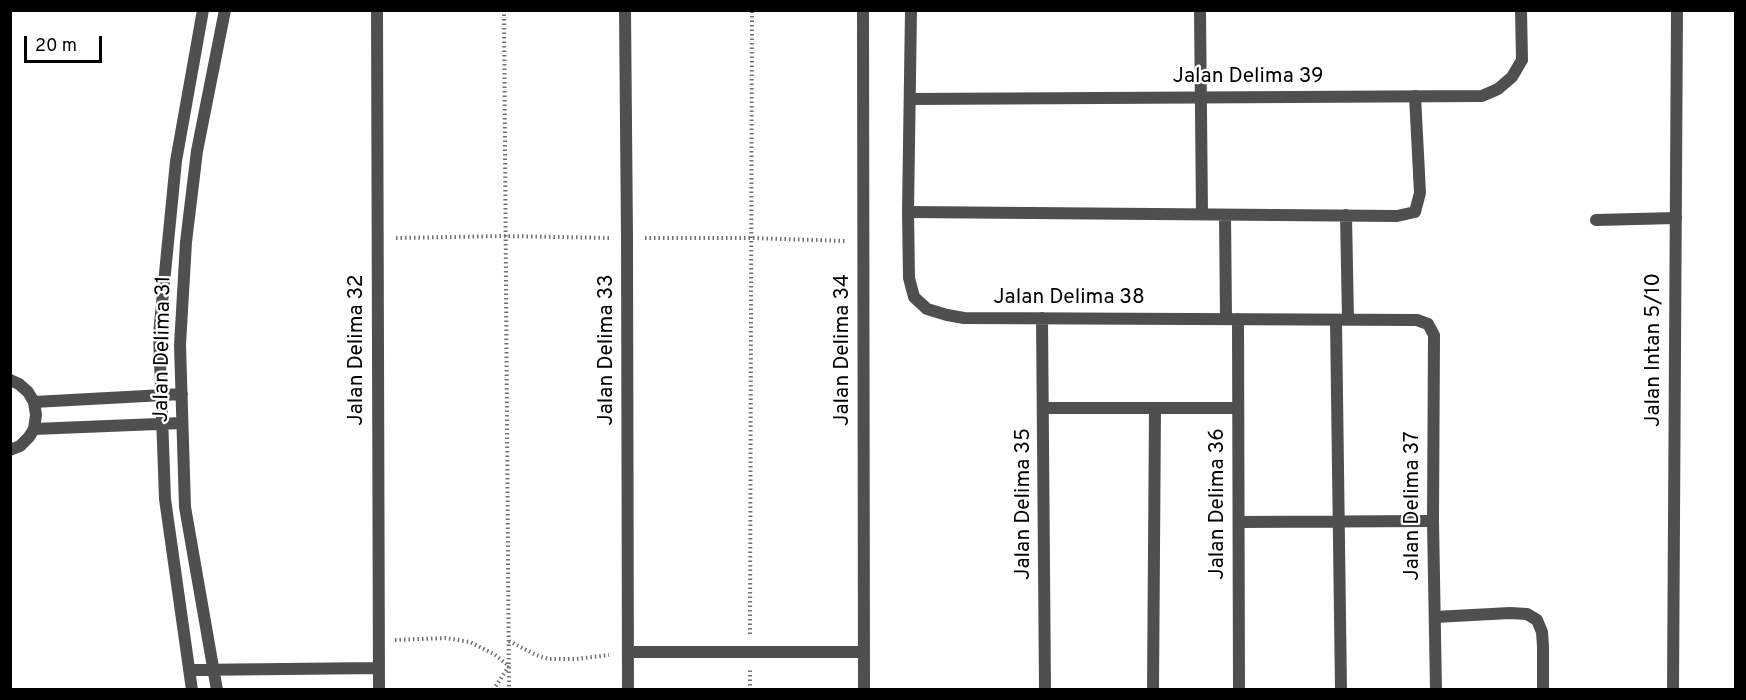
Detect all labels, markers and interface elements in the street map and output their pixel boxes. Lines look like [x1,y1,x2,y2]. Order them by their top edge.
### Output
scale bar [27,24,105,62]
text: 20 m [35,35,77,58]
street label: Jalan Delima 39 [1173,65,1323,91]
street label: Jalan Intan 5/10 [1642,273,1668,427]
street label: Jalan Delima 32 [345,274,371,426]
street label: Jalan Delima 33 [595,274,621,426]
street label: Jalan Delima 34 [831,274,857,426]
street label: Jalan Delima 31 [150,275,178,423]
street label: Jalan Delima 38 [993,286,1145,312]
street label: Jalan Delima 35 [1012,428,1038,580]
street label: Jalan Delima 36 [1206,428,1232,580]
street label: Jalan Delima 37 [1401,431,1427,581]

